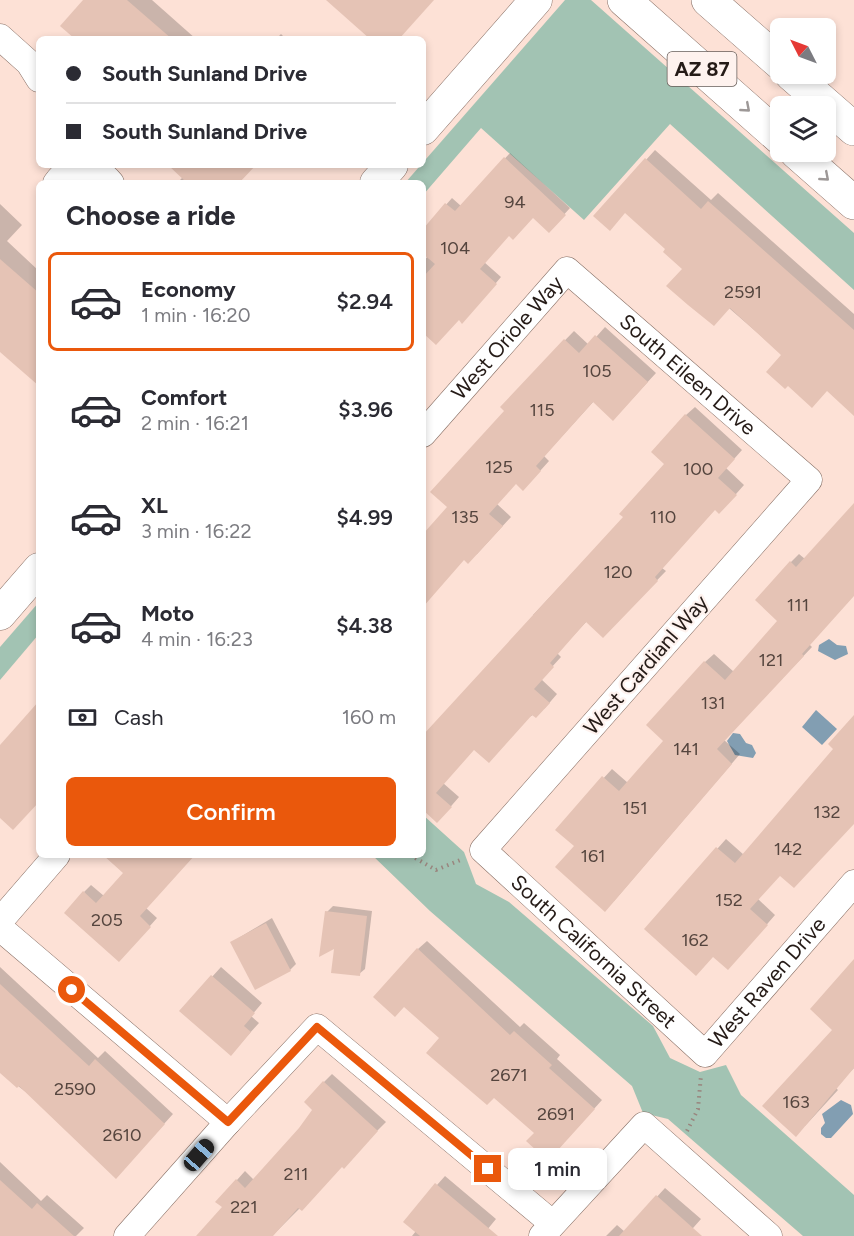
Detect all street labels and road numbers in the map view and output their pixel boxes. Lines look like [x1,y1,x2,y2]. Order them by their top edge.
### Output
road number: AZ 87 [668,52,736,86]
street label: West Oriole Way [446,270,568,404]
street label: South Eileen Drive [615,309,761,440]
street label: West Cardianl Way [578,590,713,740]
street label: South California Street [506,869,682,1033]
street label: West Raven Drive [703,912,830,1053]

